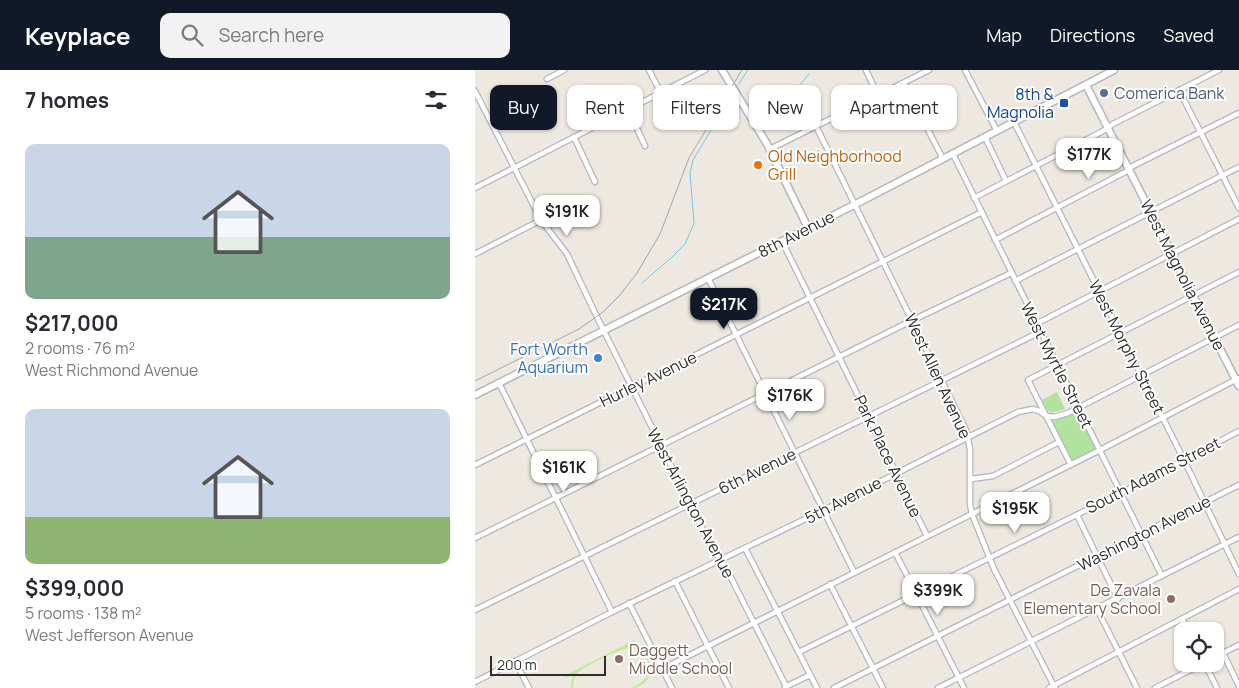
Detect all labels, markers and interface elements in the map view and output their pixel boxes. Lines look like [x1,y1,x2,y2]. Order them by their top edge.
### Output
search box [160,13,510,58]
text: Keyplace [25,19,130,52]
icon: search [178,21,206,49]
text: Search here [218,22,324,48]
text: Map [986,23,1022,47]
text: Directions [1050,23,1135,47]
text: Saved [1163,23,1214,47]
place label: Comerica Bank [1114,82,1225,104]
place label: 8th & Magnolia [987,83,1055,123]
chip: Buy [490,85,557,130]
chip: Rent [567,85,643,130]
chip: Filters [653,85,739,130]
chip: New [749,85,821,130]
chip: Apartment [831,85,957,130]
text: 7 homes [25,86,109,114]
icon: filters [422,86,450,114]
marker: Comerica Bank [1098,87,1110,99]
marker: 8th & Magnolia [1058,97,1070,109]
pin: $177K [1054,138,1124,180]
text: $177K [1067,143,1111,165]
place label: Old Neighborhood Grill [768,145,902,185]
marker: Old Neighborhood Grill [752,159,764,171]
icon: home [193,177,283,267]
pin: $191K [532,194,602,237]
street label: West Magnolia Avenue [1135,196,1231,354]
text: $191K [545,200,589,222]
street label: 8th Avenue [754,205,838,263]
street label: West Morphy Street [1084,276,1170,418]
pin: $217K [689,288,759,330]
text: $217K [701,293,747,315]
street label: West Myrtle Street [1016,298,1098,432]
text: $217,000 [25,309,119,337]
street label: West Allen Avenue [899,310,977,442]
text: 2 rooms · 76 m² [25,337,135,359]
place label: Fort Worth Aquarium [510,338,588,378]
street label: Hurley Avenue [596,346,700,412]
marker: Fort Worth Aquarium [592,352,604,364]
text: West Richmond Avenue [25,359,198,381]
pin: $176K [755,378,825,421]
text: $176K [767,384,813,406]
street label: Park Place Avenue [849,391,927,521]
street label: West Arlington Avenue [642,424,740,582]
street label: South Adams Street [1082,431,1224,519]
icon: home [193,442,283,532]
street label: 6th Avenue [715,443,799,499]
pin: $161K [529,450,599,493]
text: $161K [542,456,586,478]
street label: 5th Avenue [801,471,885,529]
street label: Washington Avenue [1074,490,1214,576]
pin: $195K [980,492,1050,534]
text: $195K [992,497,1038,519]
text: $399,000 [25,574,124,602]
pin: $399K [903,574,973,616]
text: $399K [913,579,963,601]
place label: De Zavala Elementary School [1023,579,1161,619]
marker: De Zavala Elementary School [1165,593,1177,605]
text: 5 rooms · 138 m² [25,602,142,624]
map controls [1174,622,1224,672]
button: locate [1174,622,1224,672]
text: West Jefferson Avenue [25,624,194,646]
place label: Daggett Middle School [629,639,732,679]
scale bar [490,653,606,676]
marker: Daggett Middle School [613,653,625,665]
text: 200 m [497,655,537,674]

